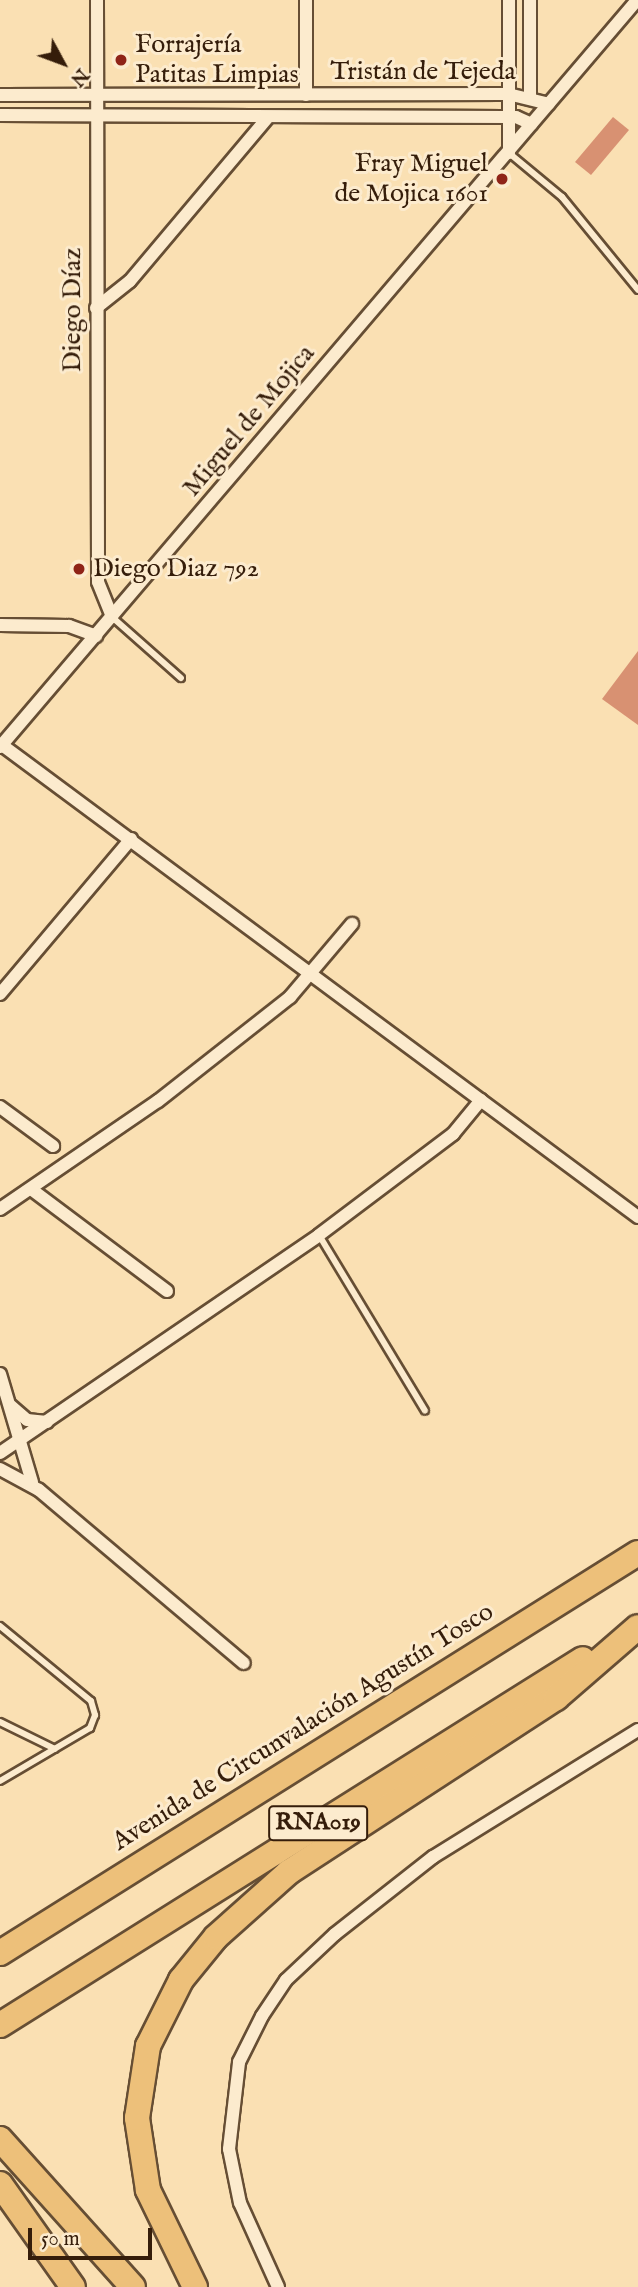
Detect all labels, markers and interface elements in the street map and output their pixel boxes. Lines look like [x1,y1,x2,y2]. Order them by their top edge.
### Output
north arrow [28,28,98,98]
place label: Forrajería Patitas Limpias [135,29,299,90]
marker: Forrajería Patitas Limpias [113,52,129,68]
street label: Tristán de Tejeda [330,56,516,88]
text: N [64,63,93,91]
place label: Fray Miguel de Mojica 1601 [334,148,488,210]
marker: Fray Miguel de Mojica 1601 [494,171,510,187]
street label: Diego Díaz [57,248,89,372]
street label: Miguel de Mojica [176,339,322,503]
place label: Diego Diaz 792 [93,553,259,585]
marker: Diego Diaz 792 [71,561,87,577]
street label: Avenida de Circunvalación Agustín Tosco [107,1596,499,1858]
road number: RNA019 [267,1802,369,1844]
scale bar [32,2214,156,2258]
text: 50 m [41,2226,80,2253]

